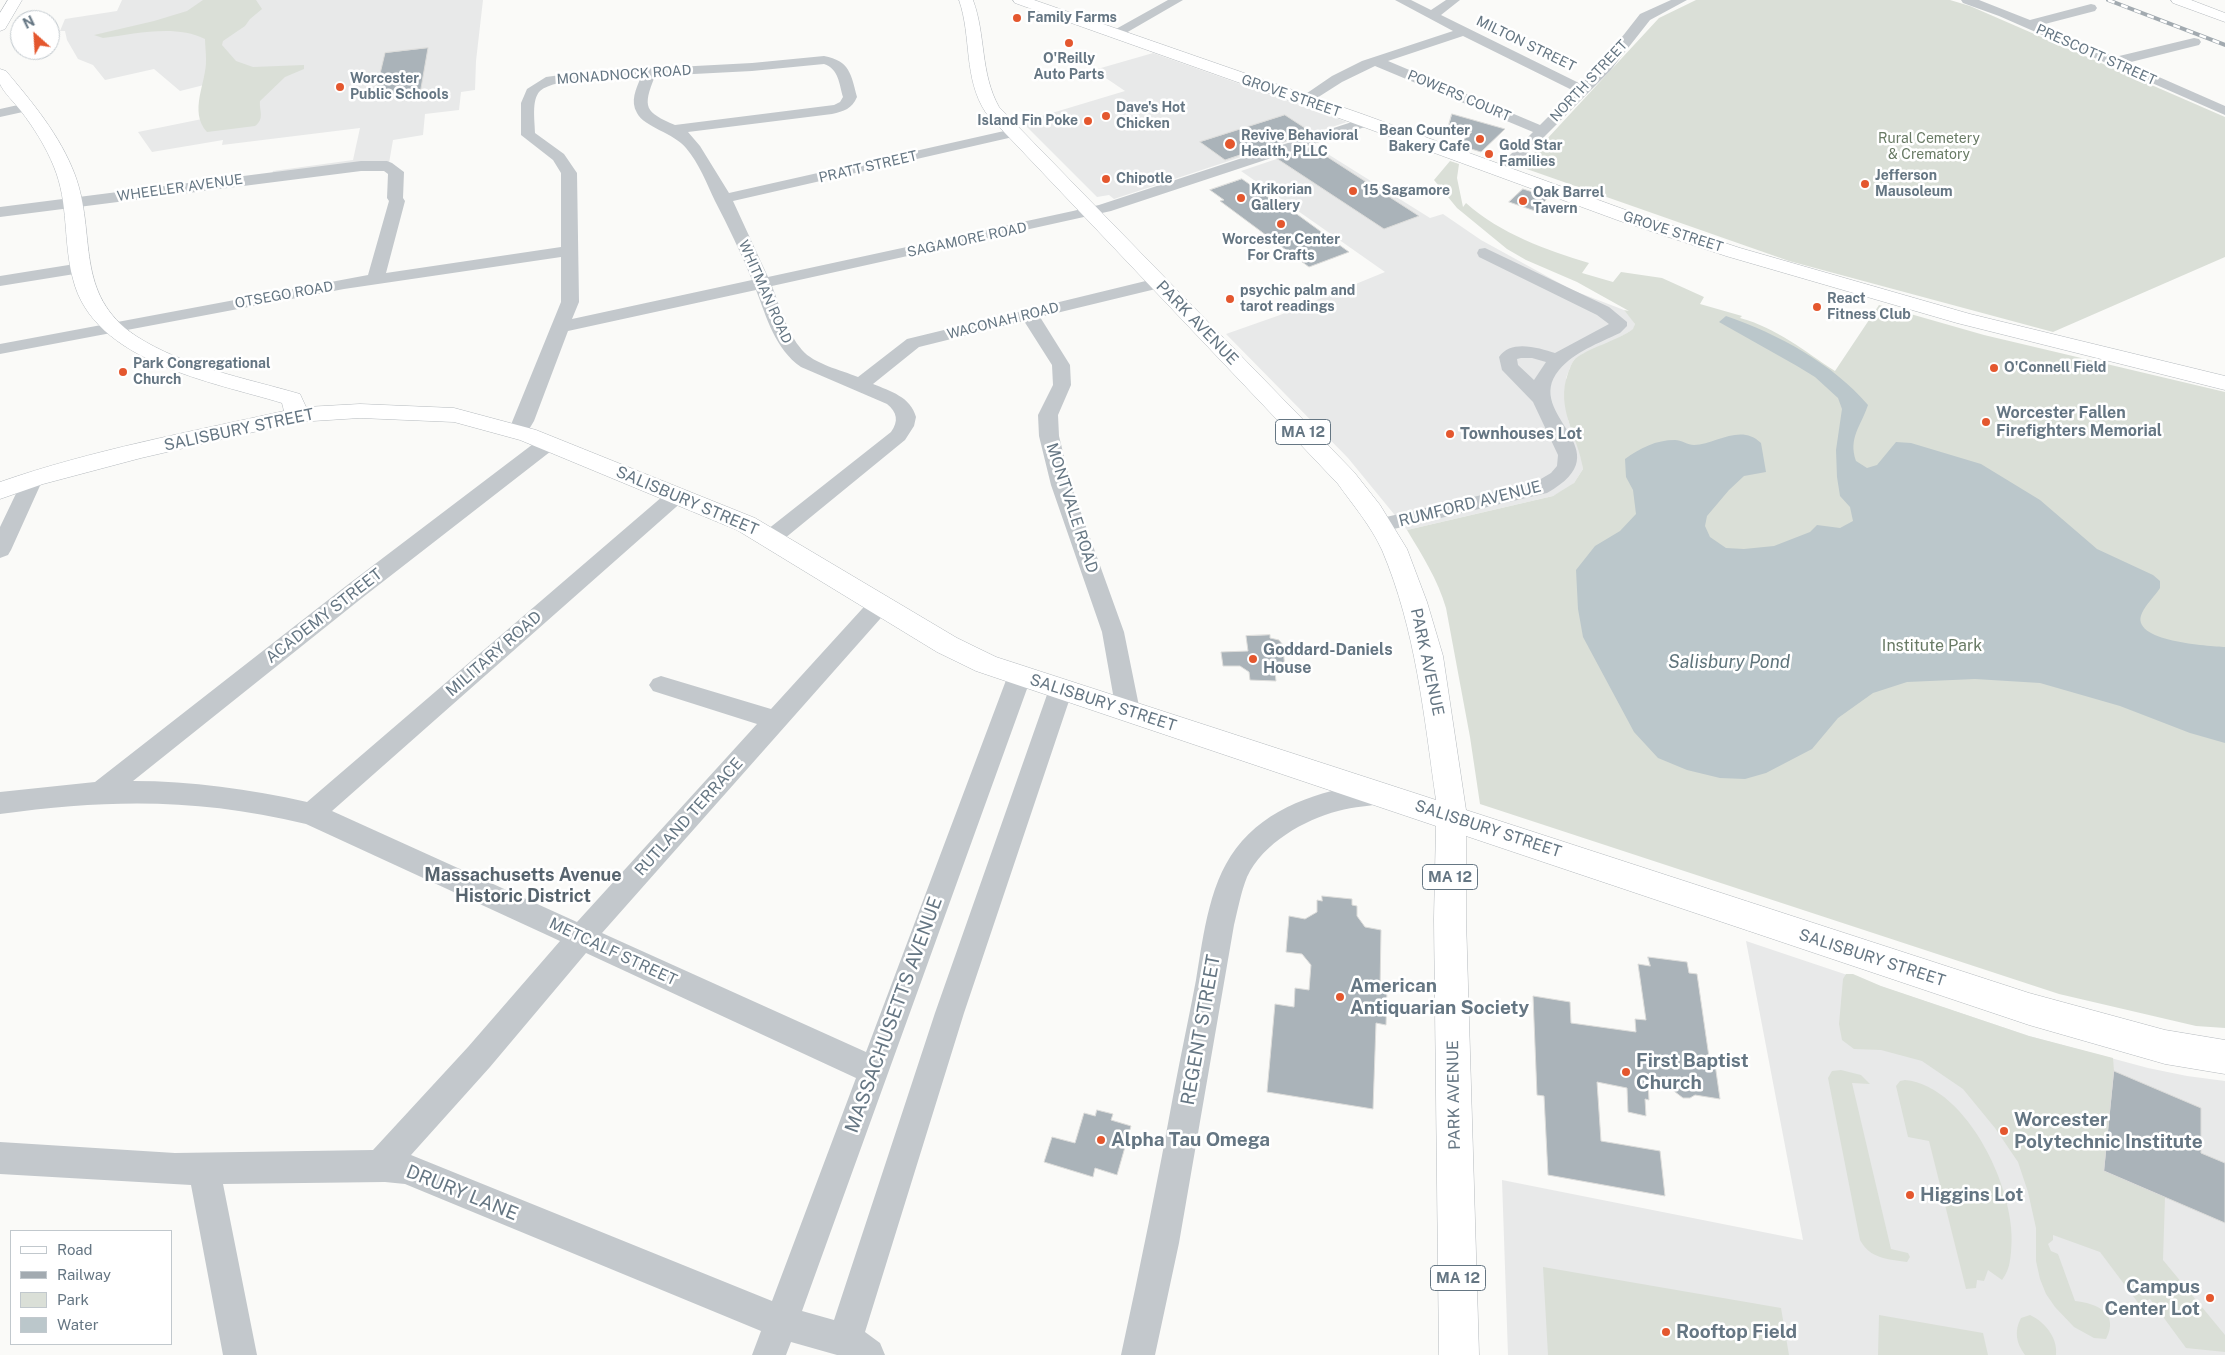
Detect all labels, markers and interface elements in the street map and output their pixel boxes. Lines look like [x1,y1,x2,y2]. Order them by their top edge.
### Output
north arrow [10,10,60,60]
place label: Family Farms [1027,10,1117,26]
marker: Family Farms [1011,12,1023,24]
text: N [20,13,37,32]
street label: MILTON STREET [1474,13,1578,75]
street label: PRESCOTT STREET [2033,21,2159,89]
marker: O'Reilly Auto Parts [1063,37,1075,49]
street label: NORTH STREET [1547,37,1631,125]
place label: O'Reilly Auto Parts [1034,51,1104,84]
street label: MONADNOCK ROAD [556,62,692,88]
street label: POWERS COURT [1405,67,1513,125]
place label: Worcester Public Schools [350,71,449,104]
street label: GROVE STREET [1239,71,1343,121]
marker: Worcester Public Schools [334,81,346,93]
place label: Dave's Hot Chicken [1116,100,1186,132]
marker: Dave's Hot Chicken [1100,110,1112,122]
place label: Island Fin Poke [977,113,1078,129]
marker: Island Fin Poke [1082,115,1094,127]
place label: Bean Counter Bakery Cafe [1379,123,1470,156]
place label: Revive Behavioral Health, PLLC [1241,128,1359,160]
park label: Rural Cemetery & Crematory [1878,131,1980,164]
marker: Bean Counter Bakery Cafe [1474,133,1486,145]
marker: Revive Behavioral Health, PLLC [1223,137,1237,151]
place label: Gold Star Families [1499,138,1563,170]
street label: PRATT STREET [817,148,919,186]
marker: Gold Star Families [1483,148,1495,160]
place label: Jefferson Mausoleum [1875,168,1953,200]
street label: WHEELER AVENUE [116,171,244,205]
place label: Chipotle [1116,171,1173,187]
marker: Chipotle [1100,173,1112,185]
marker: Jefferson Mausoleum [1859,178,1871,190]
place label: Krikorian Gallery [1251,182,1312,214]
place label: 15 Sagamore [1363,183,1450,199]
marker: 15 Sagamore [1347,185,1359,197]
place label: Oak Barrel Tavern [1533,185,1604,218]
marker: Krikorian Gallery [1235,192,1247,204]
marker: Oak Barrel Tavern [1517,195,1529,207]
street label: GROVE STREET [1621,208,1725,256]
marker: Worcester Center For Crafts [1275,218,1287,230]
street label: SAGAMORE ROAD [906,219,1028,261]
place label: Worcester Center For Crafts [1222,232,1340,264]
street label: WHITMAN ROAD [735,238,795,346]
street label: PARK AVENUE [1152,277,1242,369]
street label: OTSEGO ROAD [234,278,334,312]
place label: psychic palm and tarot readings [1240,283,1355,316]
place label: React Fitness Club [1827,291,1911,324]
marker: psychic palm and tarot readings [1224,293,1236,305]
street label: WACONAH ROAD [945,299,1061,343]
marker: React Fitness Club [1811,301,1823,313]
place label: Park Congregational Church [133,356,271,388]
place label: O'Connell Field [2004,360,2106,376]
marker: O'Connell Field [1988,362,2000,374]
marker: Park Congregational Church [117,366,129,378]
place label: Worcester Fallen Firefighters Memorial [1996,403,2162,441]
street label: SALISBURY STREET [162,405,316,455]
marker: Worcester Fallen Firefighters Memorial [1980,416,1992,428]
road number: MA 12 [1276,420,1330,444]
place label: Townhouses Lot [1460,424,1582,444]
marker: Townhouses Lot [1444,428,1456,440]
street label: MONTVALE ROAD [1042,440,1102,576]
street label: SALISBURY STREET [613,462,761,540]
street label: RUMFORD AVENUE [1397,477,1543,531]
street label: ACADEMY STREET [262,565,386,667]
street label: PARK AVENUE [1406,606,1448,718]
street label: MILITARY ROAD [442,607,546,701]
park label: Institute Park [1882,636,1982,656]
place label: Goddard-Daniels House [1263,640,1393,678]
water label: Salisbury Pond [1668,651,1790,673]
marker: Goddard-Daniels House [1247,653,1259,665]
street label: SALISBURY STREET [1027,670,1179,736]
street label: RUTLAND TERRACE [631,754,747,880]
street label: SALISBURY STREET [1412,796,1564,862]
district label: Massachusetts Avenue Historic District [424,864,622,906]
road number: MA 12 [1422,864,1478,890]
street label: MASSACHUSETTS AVENUE [841,894,947,1136]
street label: METCALF STREET [546,914,680,990]
street label: SALISBURY STREET [1796,925,1948,991]
street label: REGENT STREET [1177,953,1225,1107]
place label: American Antiquarian Society [1350,975,1529,1019]
marker: American Antiquarian Society [1334,991,1346,1003]
street label: PARK AVENUE [1443,1040,1465,1150]
place label: First Baptist Church [1636,1050,1749,1094]
marker: First Baptist Church [1620,1066,1632,1078]
place label: Worcester Polytechnic Institute [2014,1109,2203,1153]
marker: Worcester Polytechnic Institute [1998,1125,2010,1137]
place label: Alpha Tau Omega [1111,1129,1270,1151]
marker: Alpha Tau Omega [1095,1134,1107,1146]
street label: DRURY LANE [403,1160,521,1226]
place label: Higgins Lot [1920,1184,2023,1206]
marker: Higgins Lot [1904,1189,1916,1201]
legend [10,1230,172,1345]
text: Road [57,1241,93,1258]
text: Railway [57,1266,111,1283]
road number: MA 12 [1430,1266,1486,1290]
place label: Campus Center Lot [2104,1276,2200,1320]
text: Park [57,1291,89,1308]
marker: Campus Center Lot [2204,1292,2216,1304]
text: Water [57,1316,99,1333]
place label: Rooftop Field [1676,1321,1797,1343]
marker: Rooftop Field [1660,1326,1672,1338]

